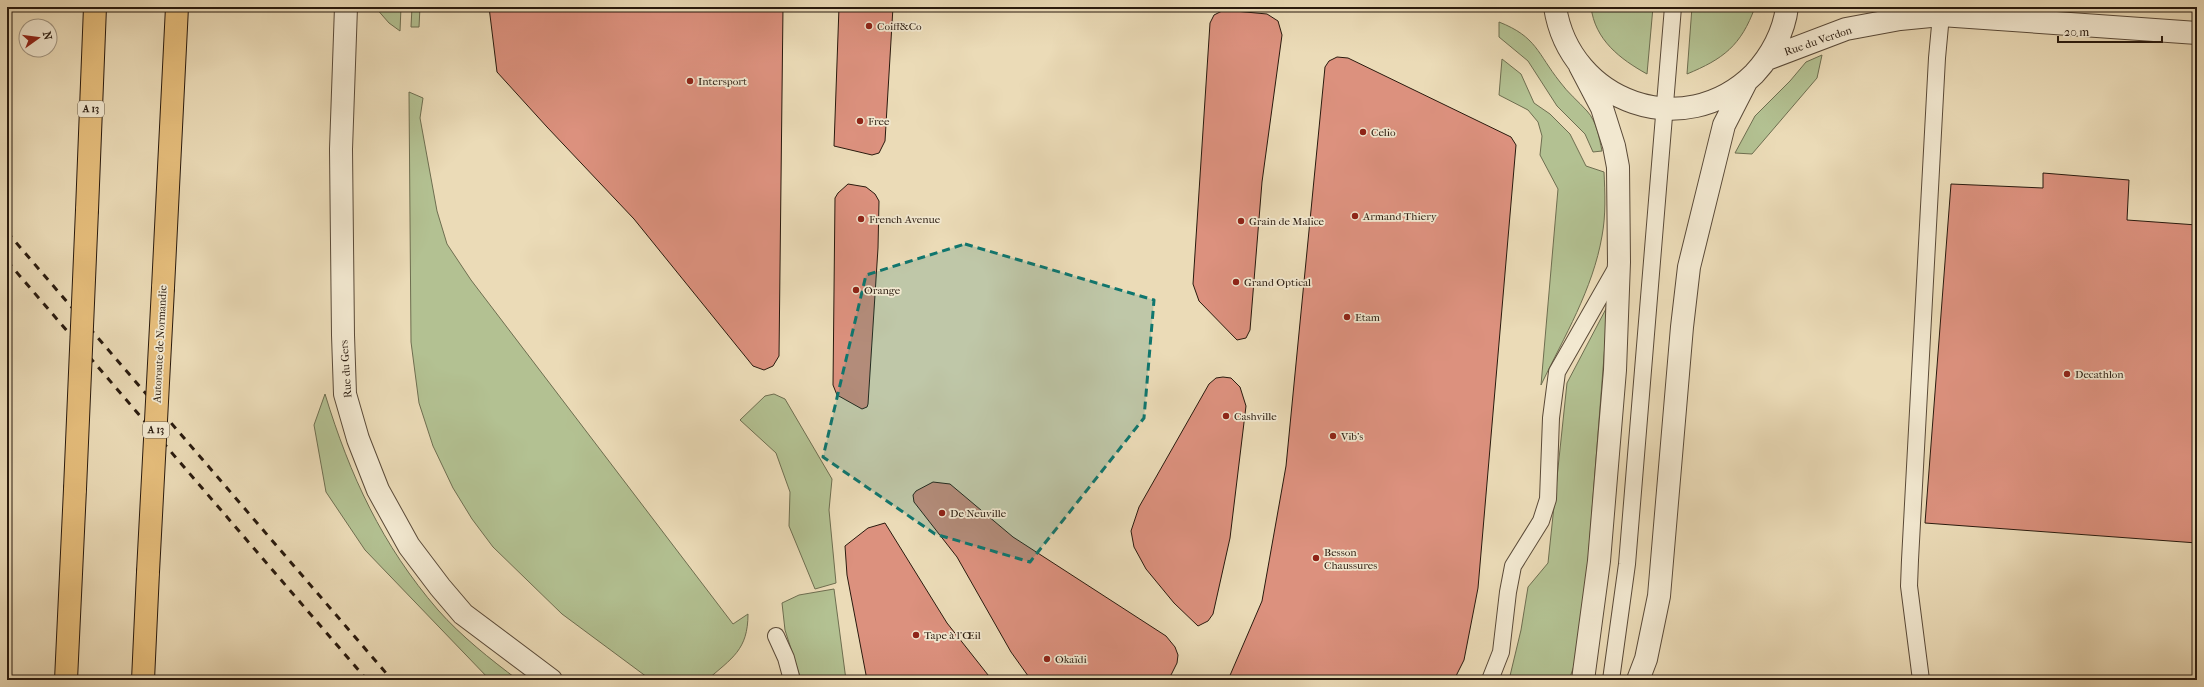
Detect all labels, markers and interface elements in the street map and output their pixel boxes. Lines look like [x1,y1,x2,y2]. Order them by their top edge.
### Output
north arrow [18,18,58,58]
scale bar [2058,18,2162,44]
place label: Coiff&Co [877,20,922,33]
marker: Coiff&Co [864,21,874,31]
street label: Rue du Verdon [1782,23,1854,59]
text: 20 m [2064,25,2089,39]
text: N [40,30,55,42]
place label: Intersport [698,75,747,88]
marker: Intersport [685,76,695,86]
road number: A 13 [78,101,104,117]
place label: Free [868,115,890,128]
marker: Free [855,116,865,126]
place label: Celio [1371,126,1396,139]
marker: Celio [1358,127,1368,137]
place label: Armand Thiery [1362,210,1438,223]
marker: Armand Thiery [1350,211,1360,221]
place label: French Avenue [869,213,941,226]
marker: French Avenue [856,214,866,224]
place label: Grain de Malice [1249,215,1325,228]
marker: Grain de Malice [1236,216,1246,226]
place label: Grand Optical [1244,276,1311,289]
marker: Grand Optical [1231,277,1241,287]
street label: Autoroute de Normandie [150,284,170,404]
place label: Orange [864,284,901,297]
marker: Orange [851,285,861,295]
place label: Etam [1355,311,1381,324]
marker: Etam [1342,312,1352,322]
street label: Rue du Gers [337,339,355,399]
place label: Decathlon [2075,368,2124,381]
marker: Decathlon [2062,369,2072,379]
place label: Cashville [1234,410,1277,423]
marker: Cashville [1221,411,1231,421]
road number: A 13 [143,422,169,438]
place label: Vib's [1340,430,1363,443]
marker: Vib's [1328,431,1338,441]
place label: De Neuville [950,507,1007,520]
marker: De Neuville [937,508,947,518]
place label: Besson Chaussures [1324,546,1377,572]
marker: Besson Chaussures [1311,553,1321,563]
place label: Tape à l'Œil [924,629,981,642]
marker: Tape à l'Œil [911,630,921,640]
place label: Okaïdi [1055,653,1088,666]
marker: Okaïdi [1042,654,1052,664]

